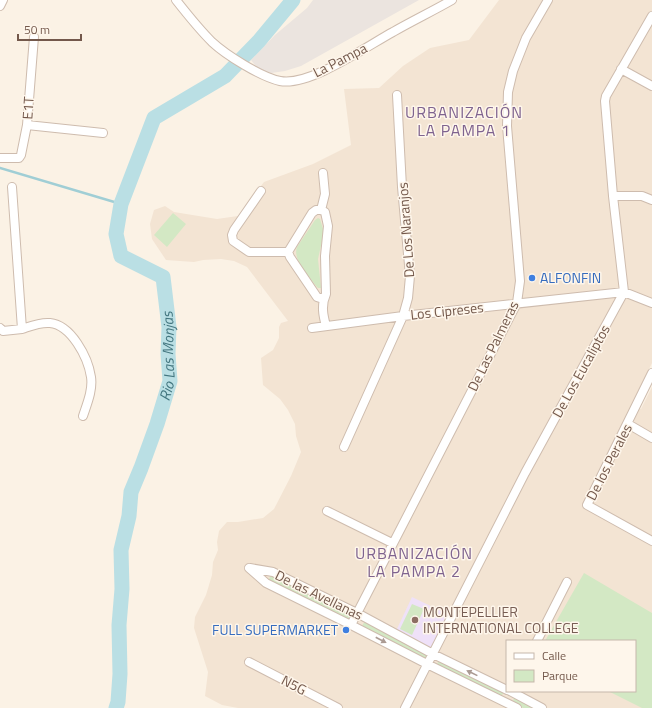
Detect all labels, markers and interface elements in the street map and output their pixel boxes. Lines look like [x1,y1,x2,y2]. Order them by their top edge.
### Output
scale bar [18,16,81,42]
text: 50 m [24,20,50,39]
street label: La Pampa [309,37,370,82]
street label: E1T [16,95,39,120]
district label: URBANIZACIÓN LA PAMPA 1 [405,100,523,142]
street label: De Los Naranjos [392,182,419,278]
place label: ALFONFIN [540,267,601,288]
marker: ALFONFIN [527,273,537,283]
street label: Los Cipreses [409,296,485,325]
street label: De Las Palmeras [462,297,523,394]
water label: Rio Las Monjas [153,309,181,403]
street label: De Los Eucaliptos [546,320,615,421]
street label: De los Perales [580,420,637,504]
district label: URBANIZACIÓN LA PAMPA 2 [355,541,473,583]
street label: De las Avellanas [272,564,367,625]
place label: MONTEPELLIER INTERNATIONAL COLLEGE [423,601,579,638]
marker: MONTEPELLIER INTERNATIONAL COLLEGE [410,615,420,625]
place label: FULL SUPERMARKET [212,619,339,640]
marker: FULL SUPERMARKET [341,625,351,635]
one-way arrow [375,637,386,643]
legend [506,640,636,692]
text: Calle [542,646,566,665]
text: Parque [542,666,578,685]
street label: N5G [278,669,311,700]
one-way arrow [466,670,478,676]

